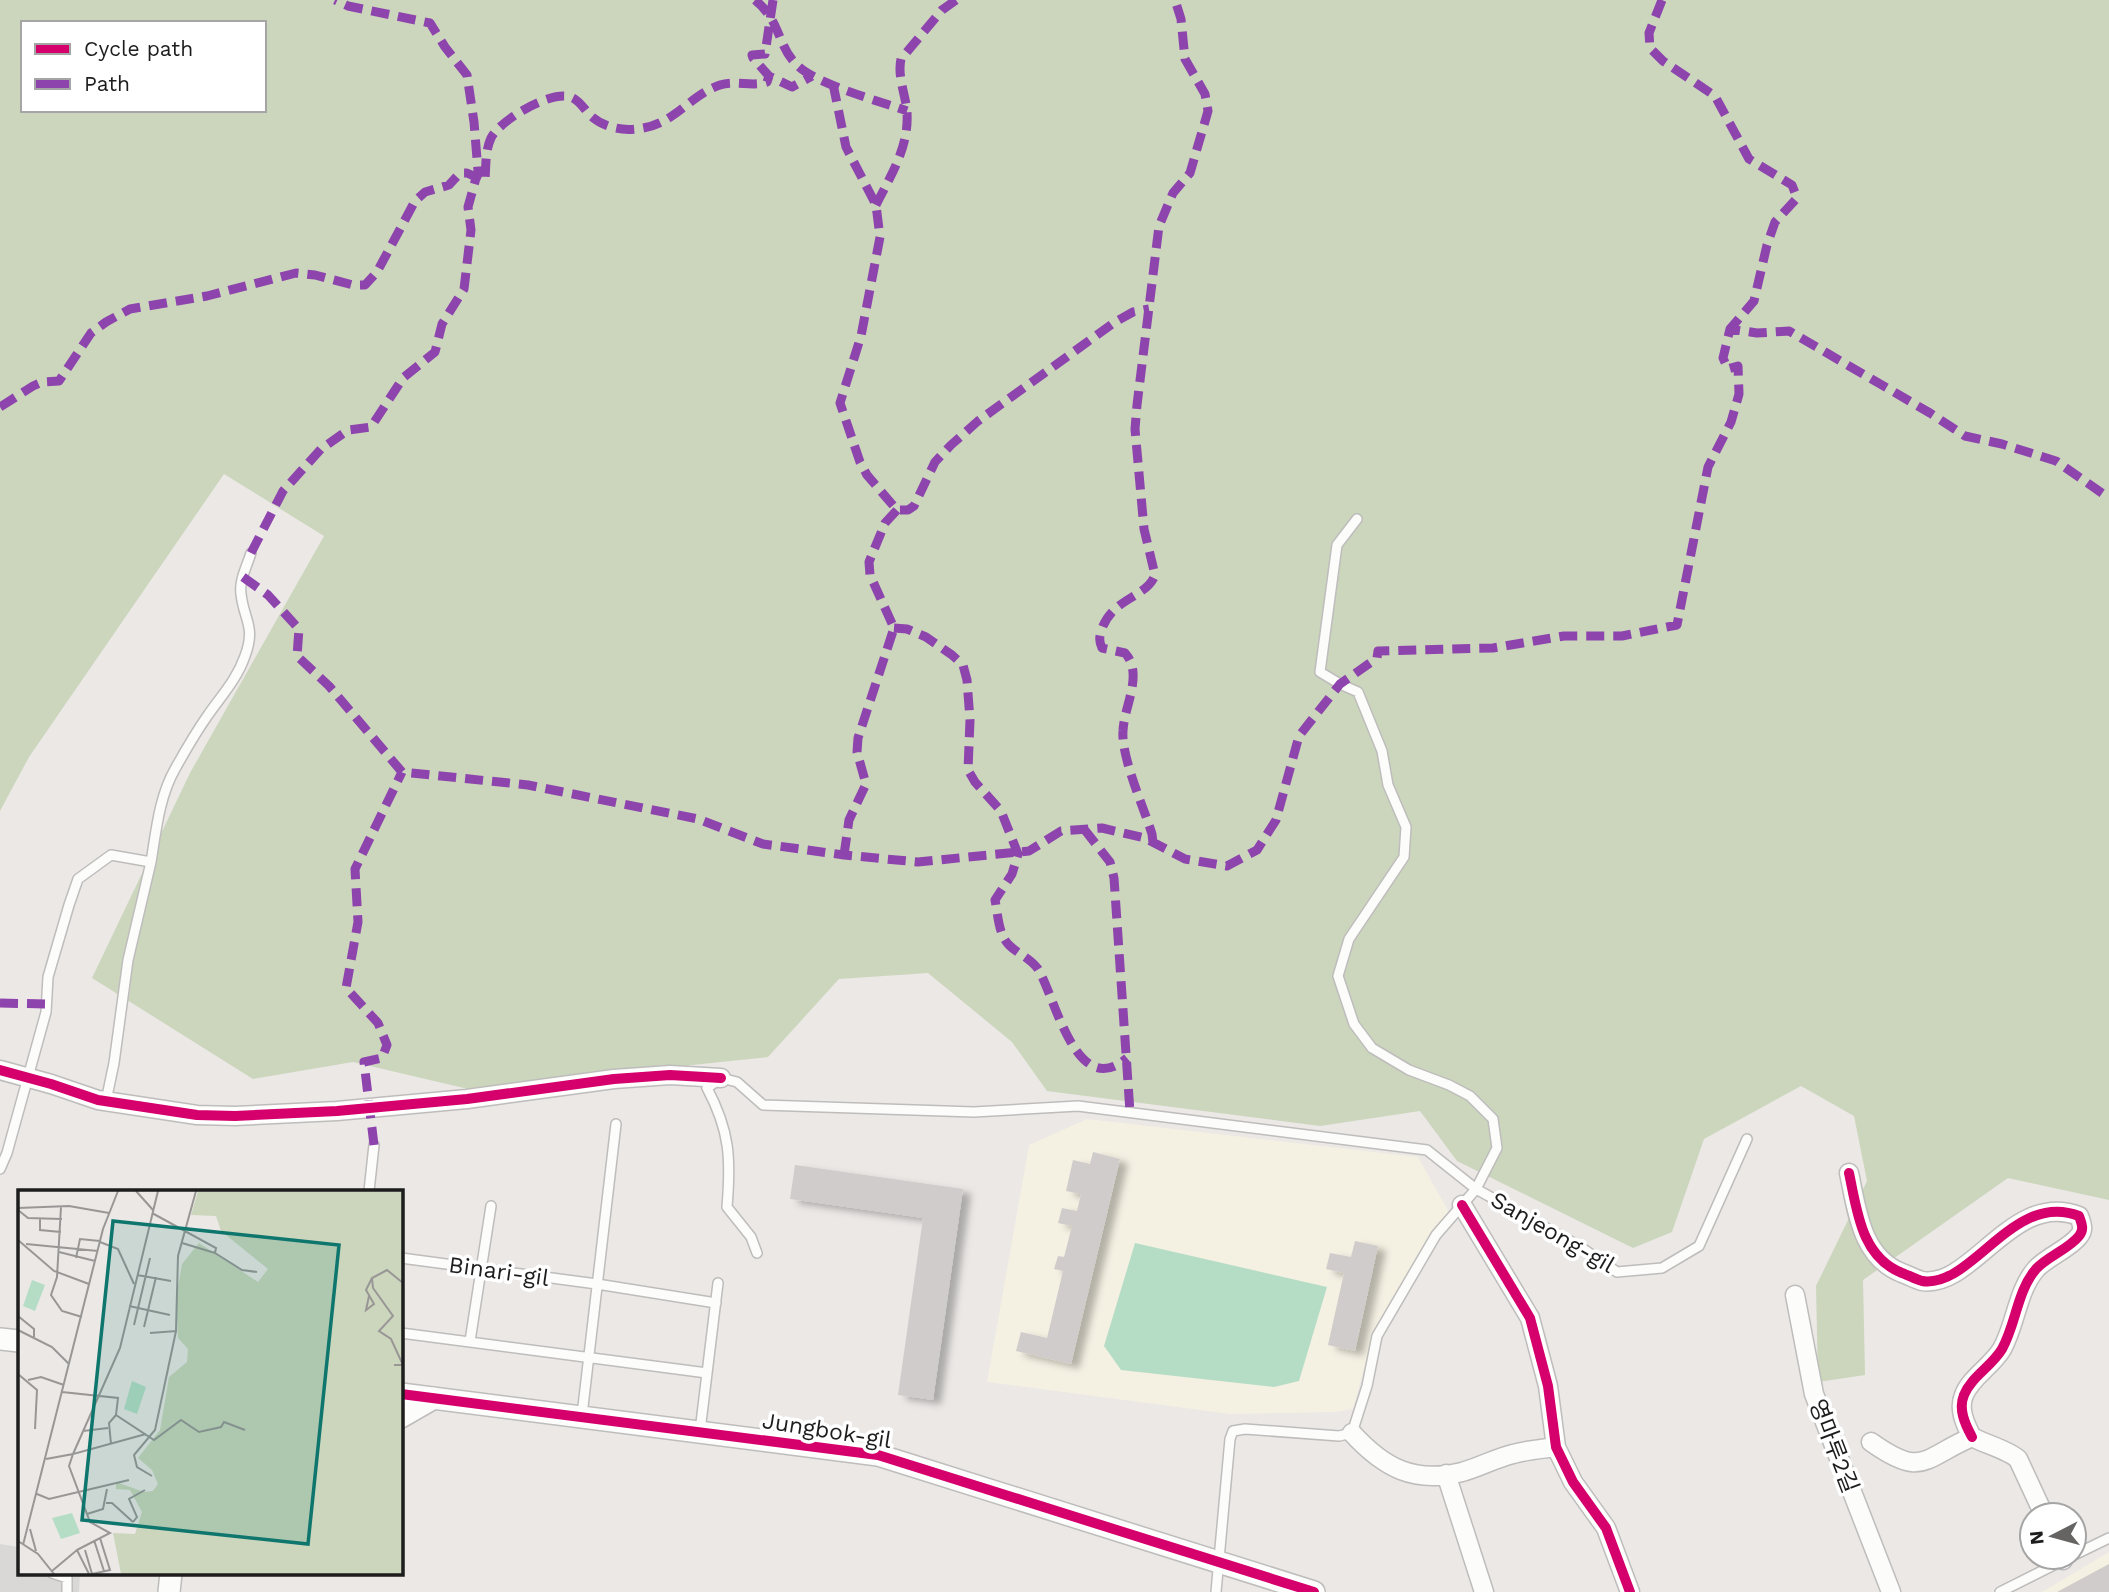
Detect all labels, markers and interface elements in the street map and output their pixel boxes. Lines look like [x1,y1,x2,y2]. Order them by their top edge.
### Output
legend [21,21,266,112]
text: Cycle path [84,36,193,61]
text: Path [84,71,130,96]
street label: Sanjeong-gil [1486,1186,1619,1279]
inset map [18,1190,402,1574]
street label: Binari-gil [447,1251,551,1292]
street label: 영마루2길 [1803,1396,1864,1497]
street label: Jungbok-gil [760,1407,894,1454]
north arrow [2018,1501,2088,1571]
text: N [2024,1530,2049,1546]

